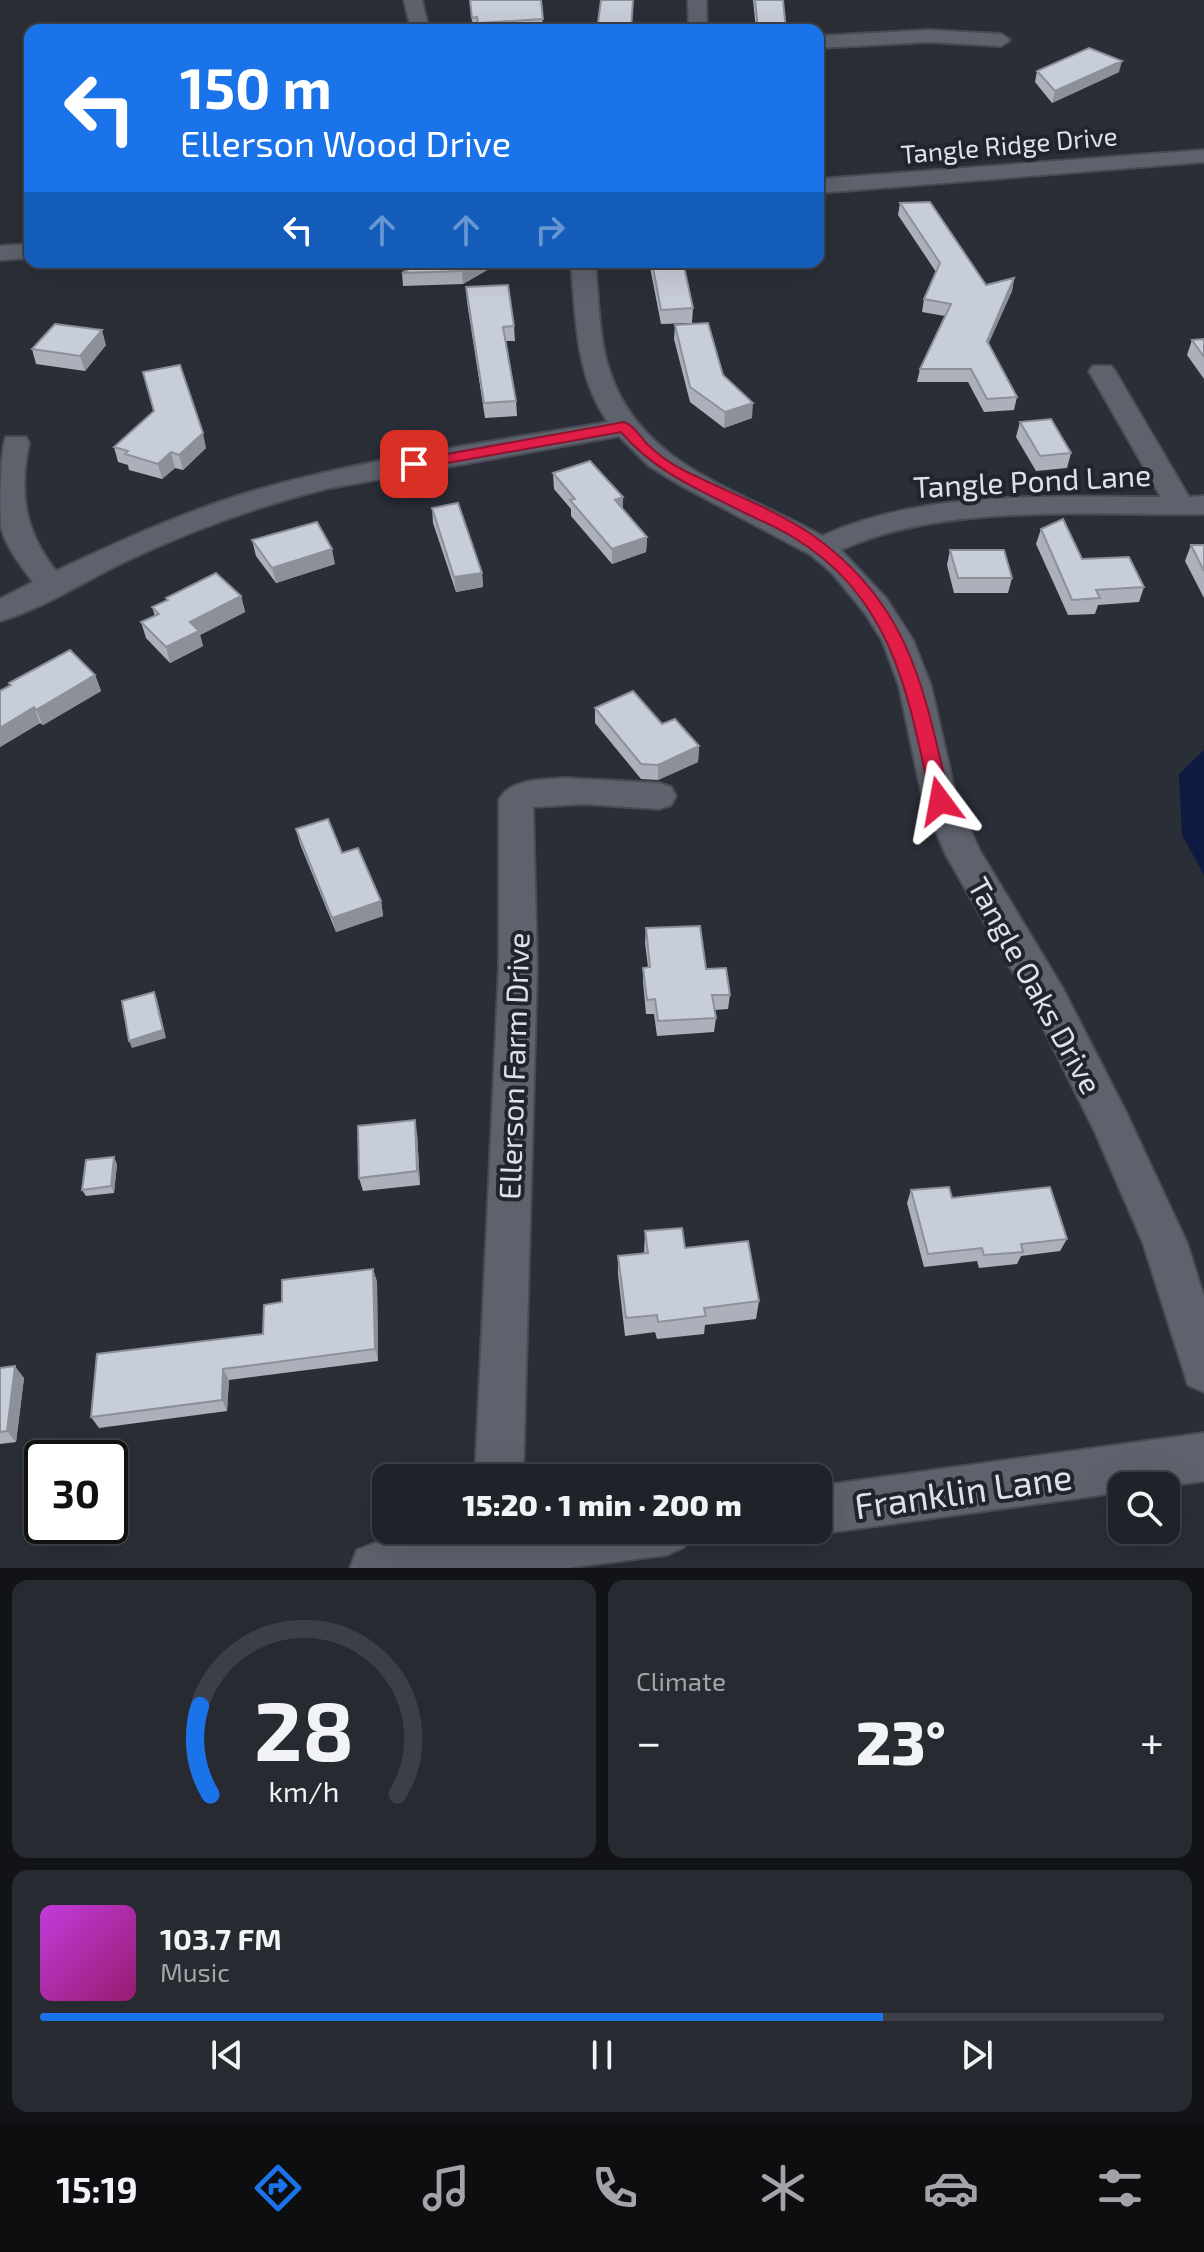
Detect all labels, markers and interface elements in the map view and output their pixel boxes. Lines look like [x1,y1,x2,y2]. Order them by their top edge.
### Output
text: 150 m [180,53,332,120]
icon: left [48,56,152,160]
street label: Tangle Ridge Drive [899,119,1119,169]
text: Ellerson Wood Drive [180,121,511,164]
icon: left [276,208,320,252]
icon: ahead [360,208,404,252]
icon: ahead [444,208,488,252]
icon: right [528,208,572,252]
pin [380,430,448,498]
icon: arrive [392,442,436,486]
street label: Tangle Pond Lane [912,456,1152,504]
position arrow [898,759,982,843]
street label: Tangle Oaks Drive [962,870,1110,1100]
street label: Ellerson Farm Drive [490,932,536,1200]
speed limit sign: 30 [24,1440,128,1544]
street label: Franklin Lane [851,1453,1075,1527]
map controls [1108,1472,1180,1544]
button: search [1108,1472,1180,1544]
text: 15:20 · 1 min · 200 m [462,1486,742,1522]
text: Climate [636,1665,726,1696]
text: 28 [254,1678,354,1778]
text: 23° [856,1705,946,1777]
text: − [636,1714,662,1767]
text: + [1140,1714,1164,1767]
text: km/h [269,1773,339,1808]
text: 103.7 FM [160,1920,282,1956]
text: Music [160,1956,230,1987]
icon: previous [205,2033,249,2077]
icon: pause [580,2033,624,2077]
icon: next [955,2033,999,2077]
icon: directions [250,2160,306,2216]
icon: music [418,2160,474,2216]
icon: phone [587,2160,643,2216]
icon: climate [755,2160,811,2216]
icon: car [923,2160,979,2216]
icon: filters [1092,2160,1148,2216]
text: 15:19 [56,2167,138,2210]

